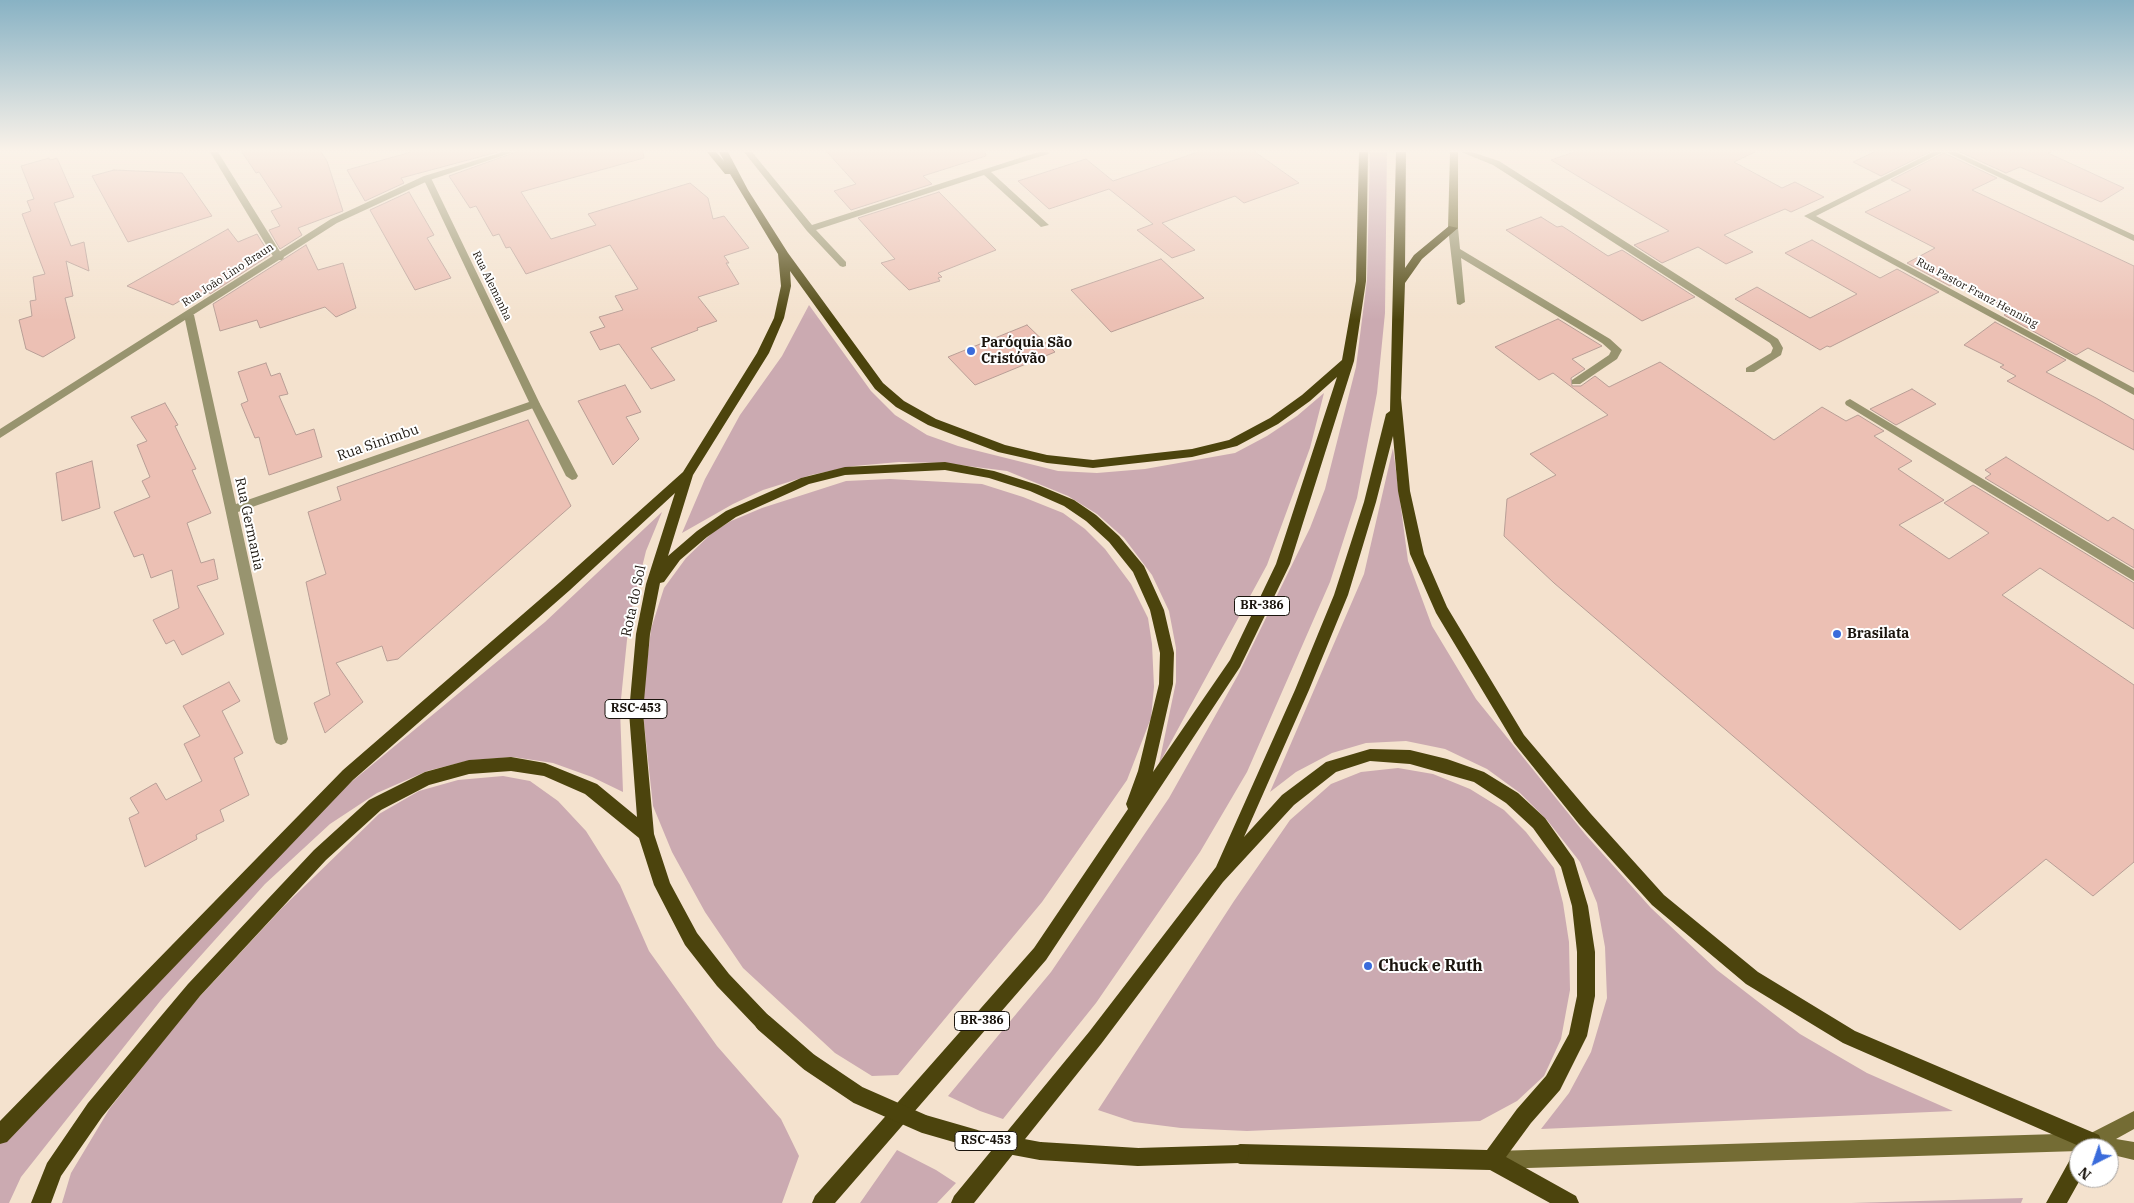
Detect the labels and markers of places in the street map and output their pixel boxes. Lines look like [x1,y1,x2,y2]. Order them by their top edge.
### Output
place label: Paróquia São Cristóvão [981,335,1072,368]
marker: Paróquia São Cristóvão [965,345,977,357]
place label: Brasilata [1847,626,1909,642]
marker: Brasilata [1831,628,1843,640]
place label: Chuck e Ruth [1378,956,1483,976]
marker: Chuck e Ruth [1362,960,1374,972]

